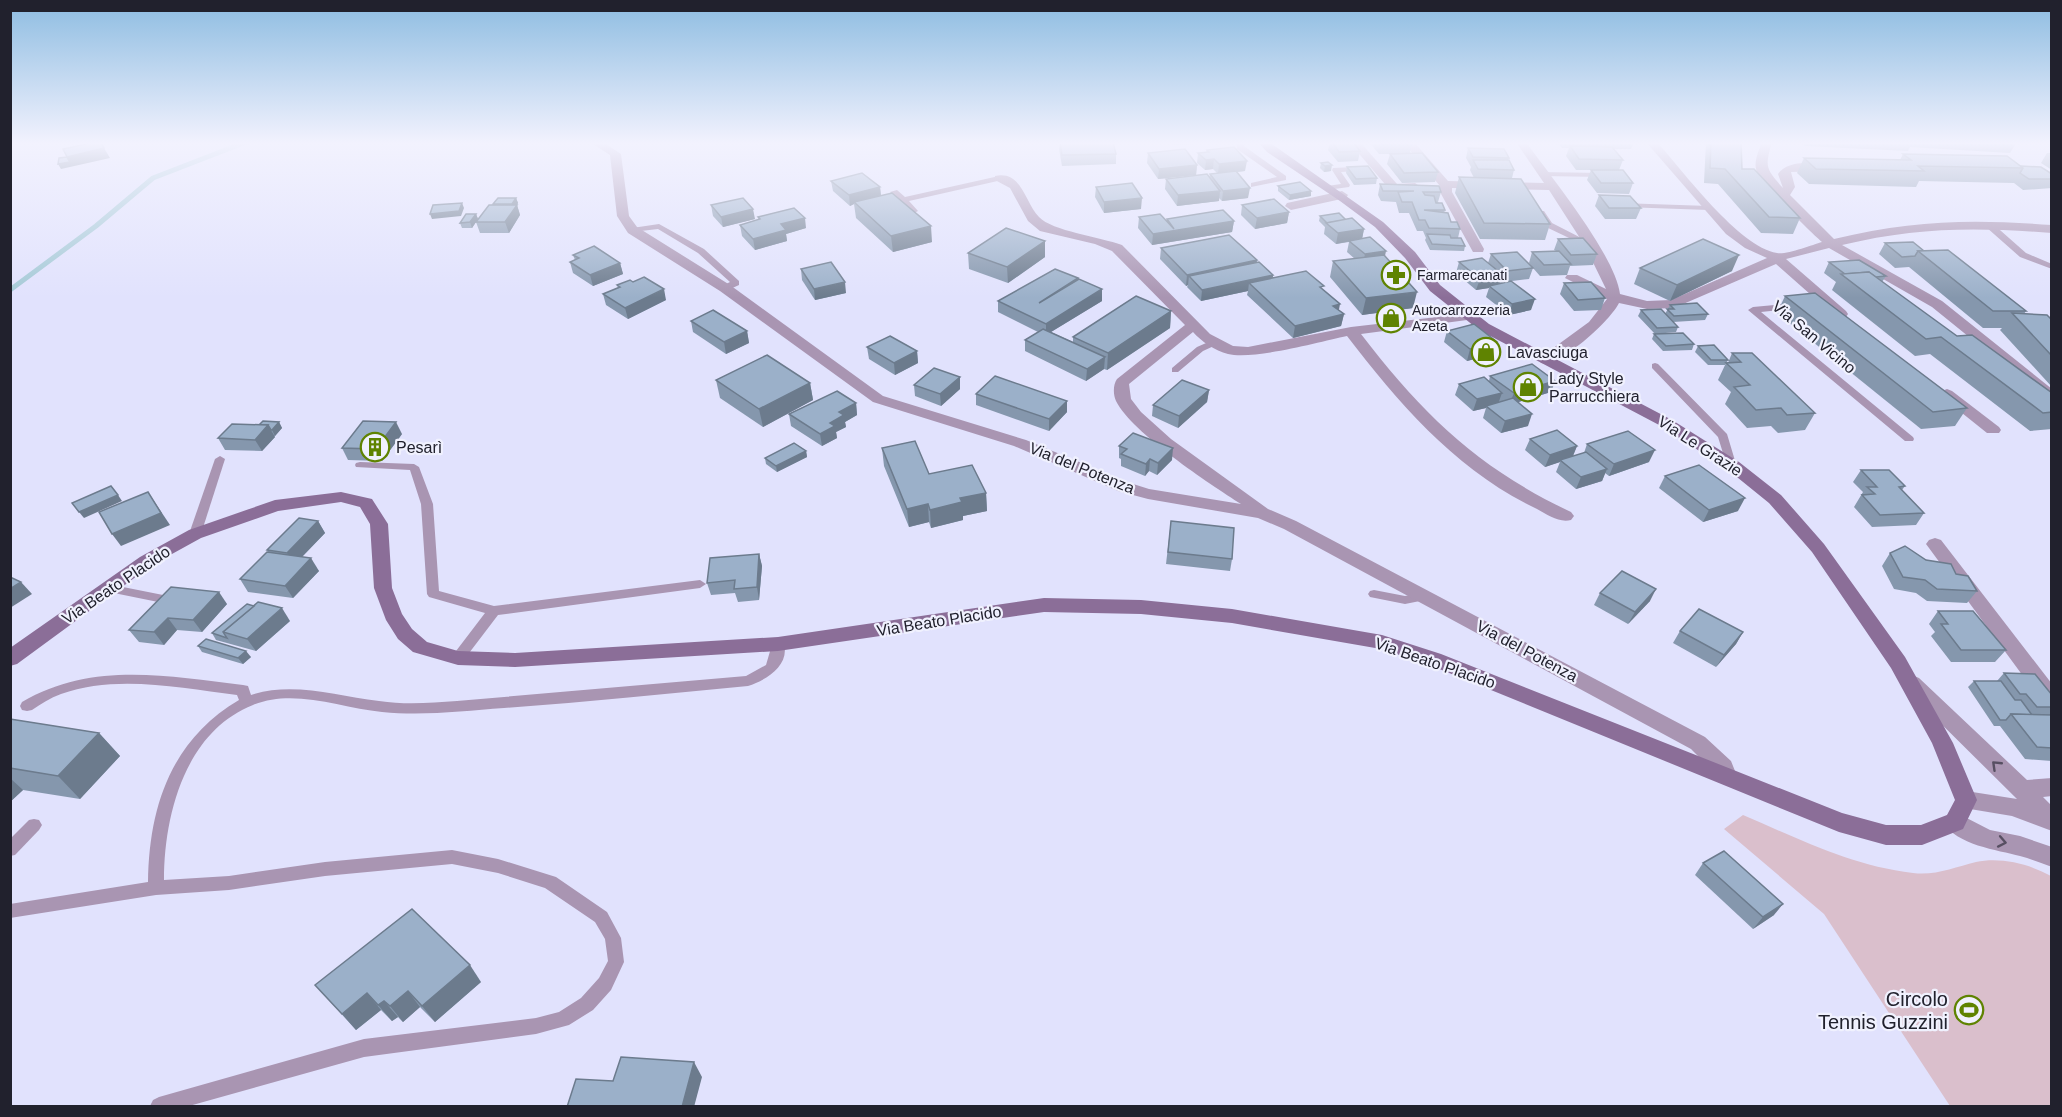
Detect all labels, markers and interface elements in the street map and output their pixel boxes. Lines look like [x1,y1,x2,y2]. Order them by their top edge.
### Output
pharmacy icon: Farmarecanati [1380,259,1412,291]
place label: Farmarecanati [1417,267,1507,283]
street label: Via San Vicino [1769,297,1859,377]
shop icon: Autocarrozzeria Azeta [1375,302,1407,334]
place label: Autocarrozzeria Azeta [1412,302,1510,334]
shop icon: Lavasciuga [1470,336,1502,368]
place label: Lavasciuga [1507,344,1588,361]
place label: Lady Style Parrucchiera [1549,370,1640,405]
shop icon: Lady Style Parrucchiera [1512,371,1544,403]
street label: Via Le Grazie [1655,413,1745,480]
building icon: Pesarì [359,431,391,463]
place label: Pesarì [396,439,442,456]
street label: Via del Potenza [1027,439,1137,497]
street label: Via Beato Placido [59,543,173,627]
street label: Via Beato Placido [875,603,1003,639]
street label: Via del Potenza [1474,617,1580,685]
street label: Via Beato Placido [1373,634,1497,692]
one-way arrow [1993,761,2004,772]
one-way arrow [1997,835,2007,848]
place label: Circolo Tennis Guzzini [1818,988,1948,1033]
sports icon: Circolo Tennis Guzzini [1953,994,1985,1026]

